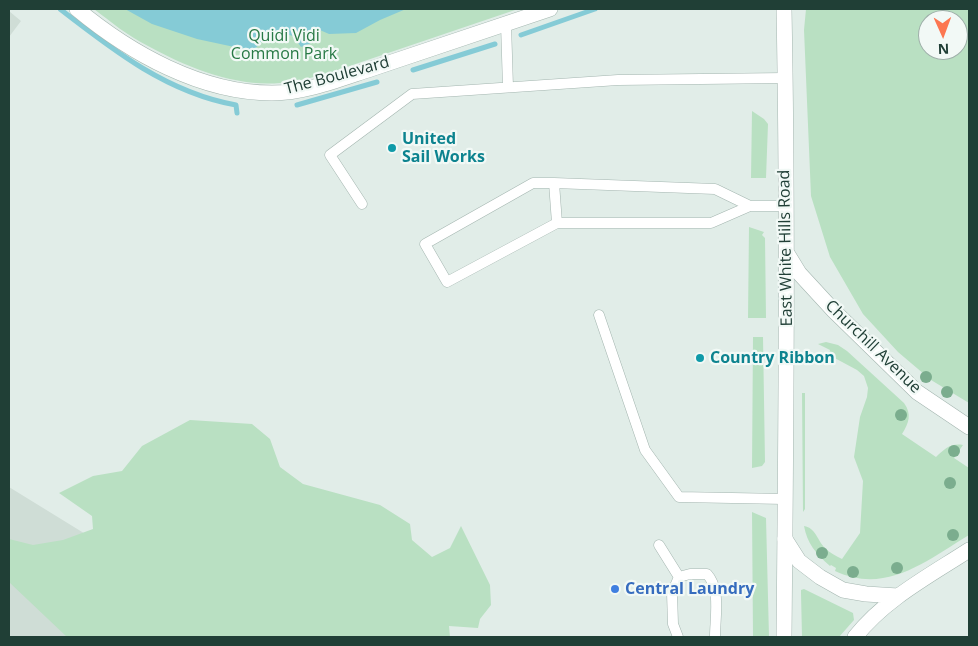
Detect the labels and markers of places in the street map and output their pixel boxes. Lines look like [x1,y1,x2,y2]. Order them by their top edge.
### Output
place label: United Sail Works [402,129,485,167]
marker: United Sail Works [386,142,398,154]
place label: Country Ribbon [710,348,835,368]
marker: Country Ribbon [694,352,706,364]
place label: Central Laundry [625,579,754,599]
marker: Central Laundry [609,583,621,595]

